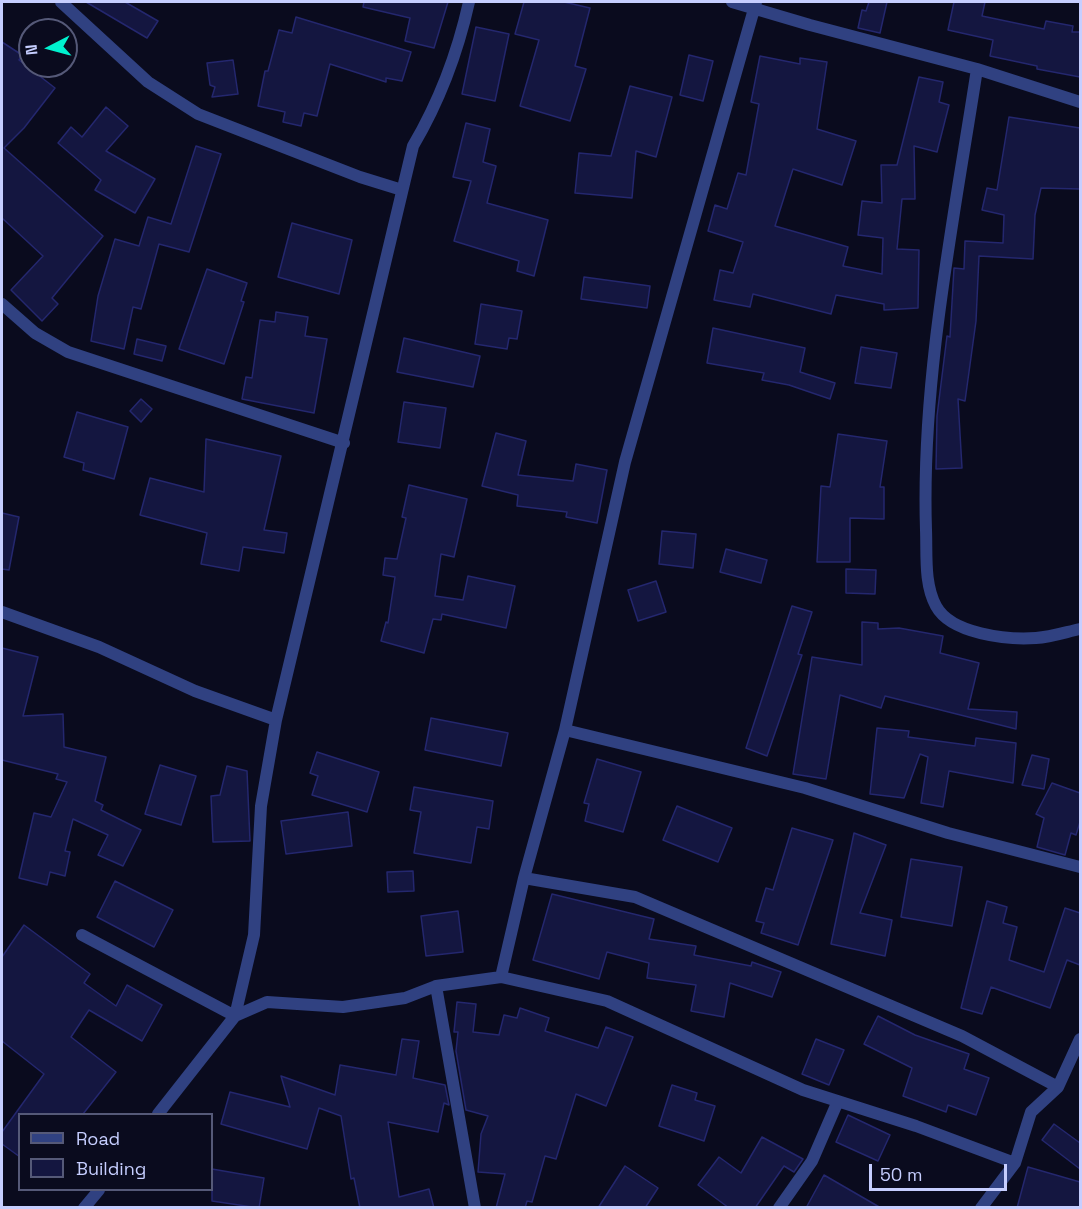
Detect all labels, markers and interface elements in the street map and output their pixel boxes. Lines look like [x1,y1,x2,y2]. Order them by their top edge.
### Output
north arrow [18,18,78,78]
text: N [21,43,43,56]
legend [18,1113,213,1191]
text: Road [76,1127,120,1150]
scale bar [872,1152,1010,1190]
text: Building [76,1157,146,1180]
text: 50 m [880,1163,922,1186]

